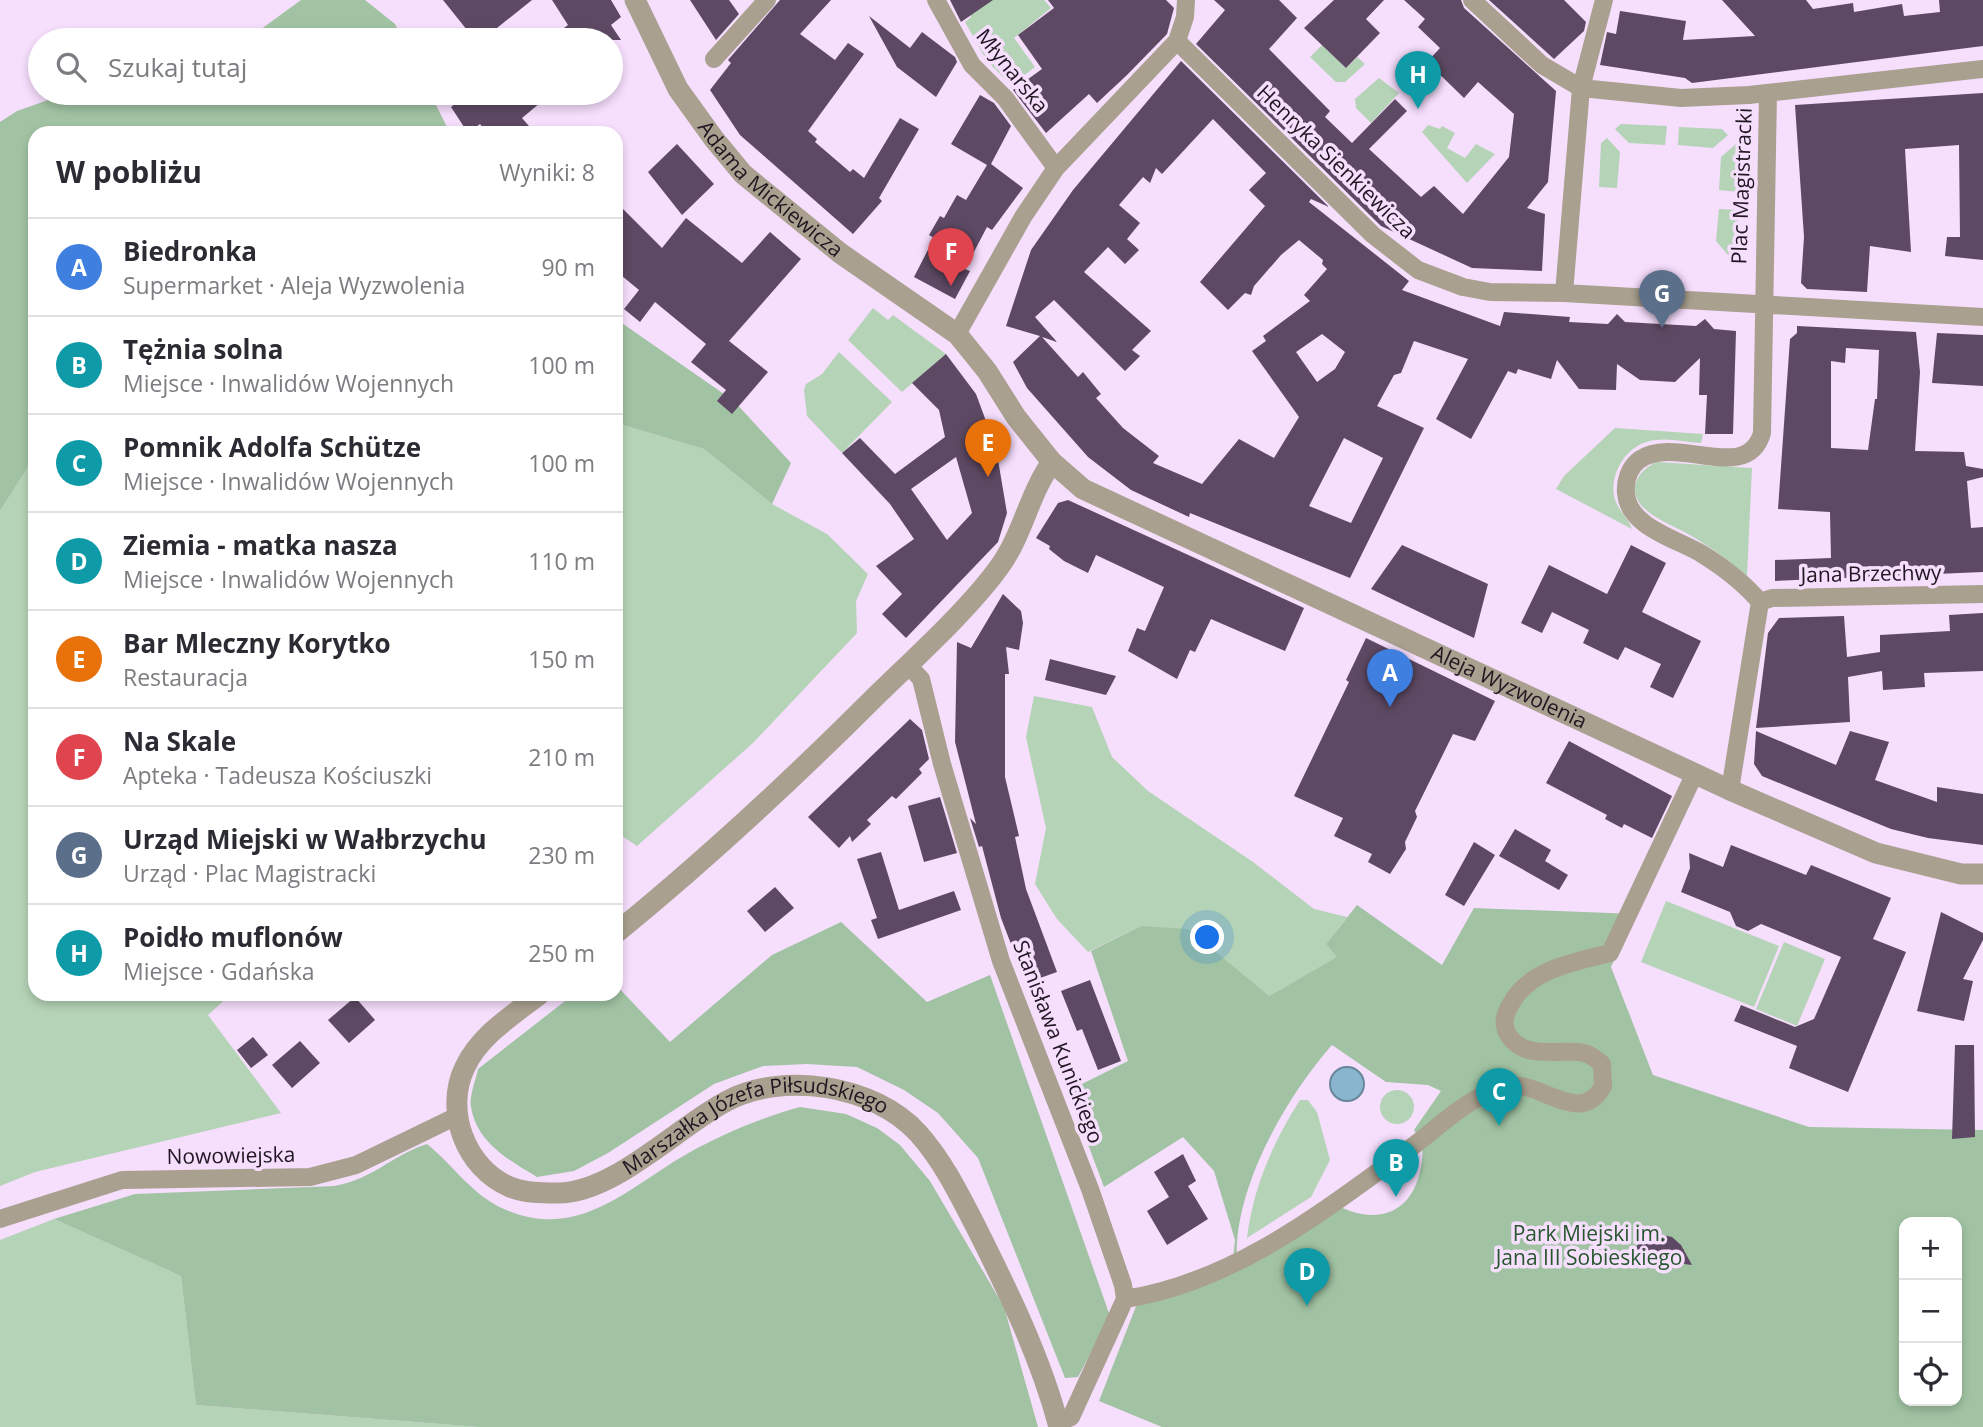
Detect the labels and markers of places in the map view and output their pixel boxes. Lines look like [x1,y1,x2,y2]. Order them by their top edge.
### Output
pin: H [1395,51,1441,109]
pin: F [928,228,974,286]
pin: G [1639,270,1685,328]
pin: E [965,419,1011,477]
pin: A [1367,649,1413,707]
pin: C [1476,1068,1522,1126]
pin: B [1373,1139,1419,1197]
pin: D [1284,1248,1330,1306]

